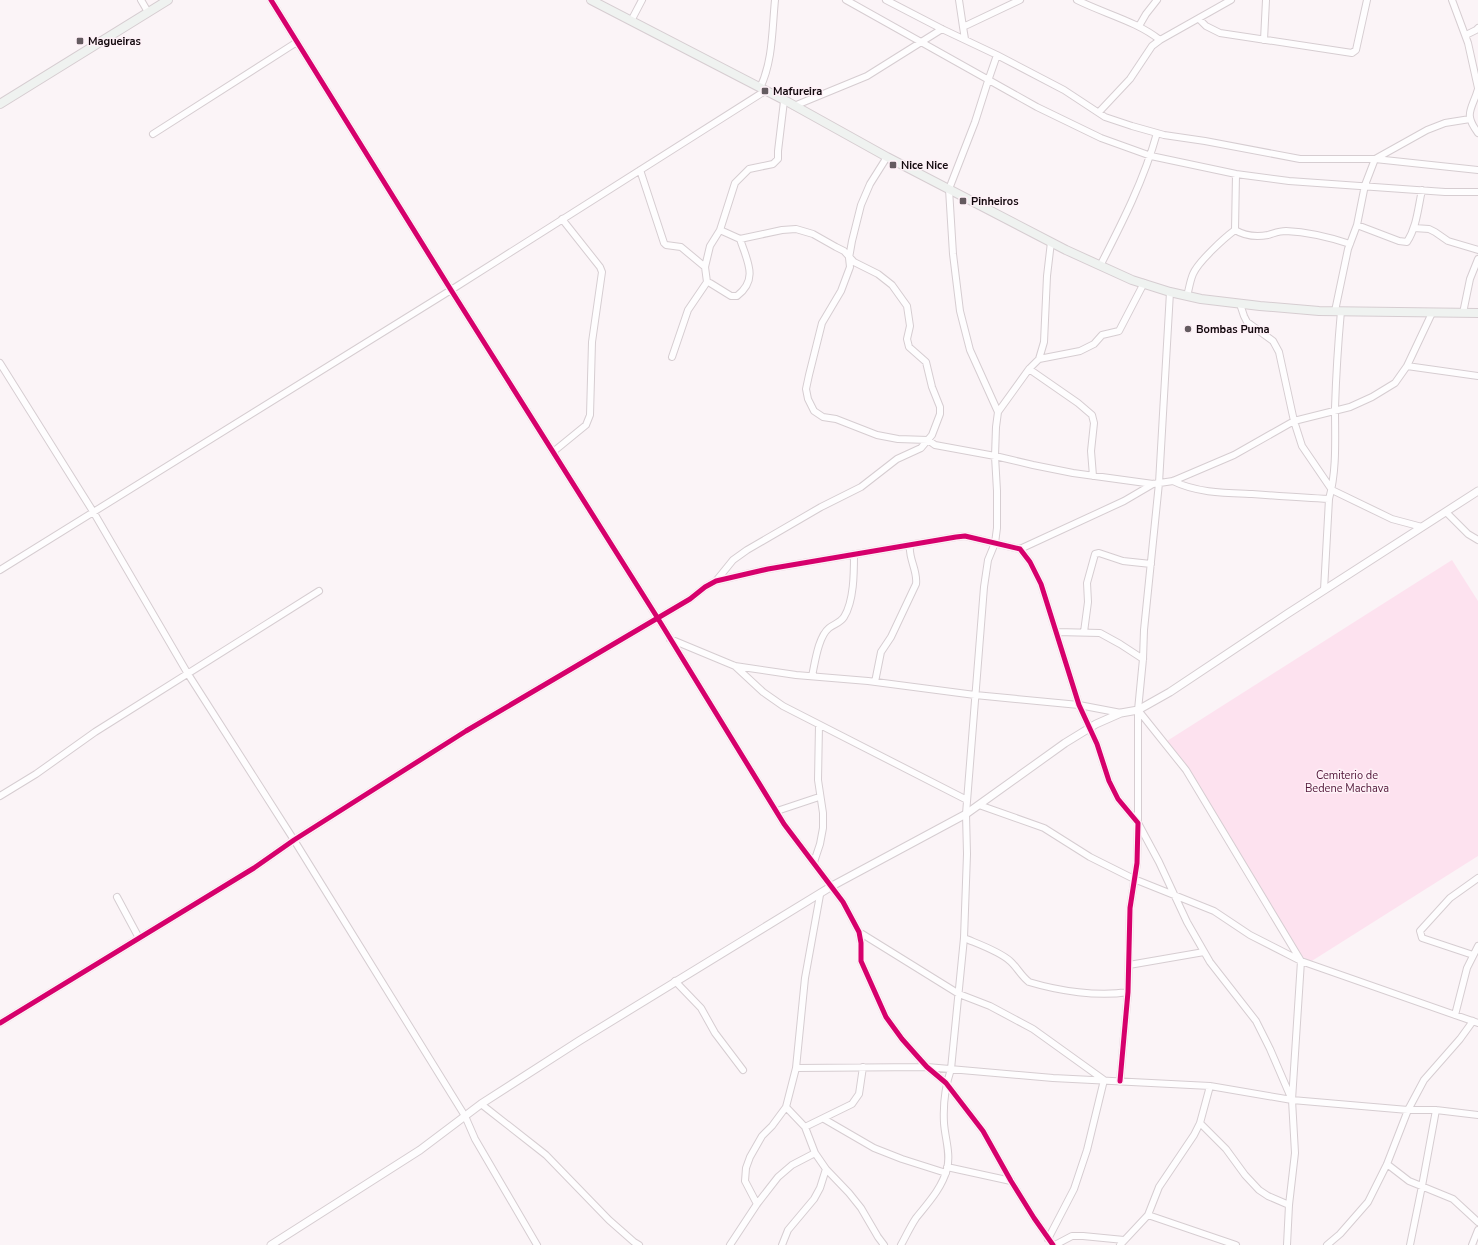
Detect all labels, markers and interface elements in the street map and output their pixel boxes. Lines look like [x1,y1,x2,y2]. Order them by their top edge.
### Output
place label: Magueiras [88,34,141,49]
marker: Magueiras [75,36,85,46]
place label: Mafureira [773,84,822,99]
marker: Mafureira [760,86,770,96]
place label: Nice Nice [901,158,948,173]
marker: Nice Nice [888,160,898,170]
place label: Pinheiros [971,194,1019,209]
marker: Pinheiros [958,196,968,206]
place label: Bombas Puma [1196,322,1270,337]
marker: Bombas Puma [1183,324,1193,334]
park label: Cemiterio de Bedene Machava [1305,768,1389,796]

